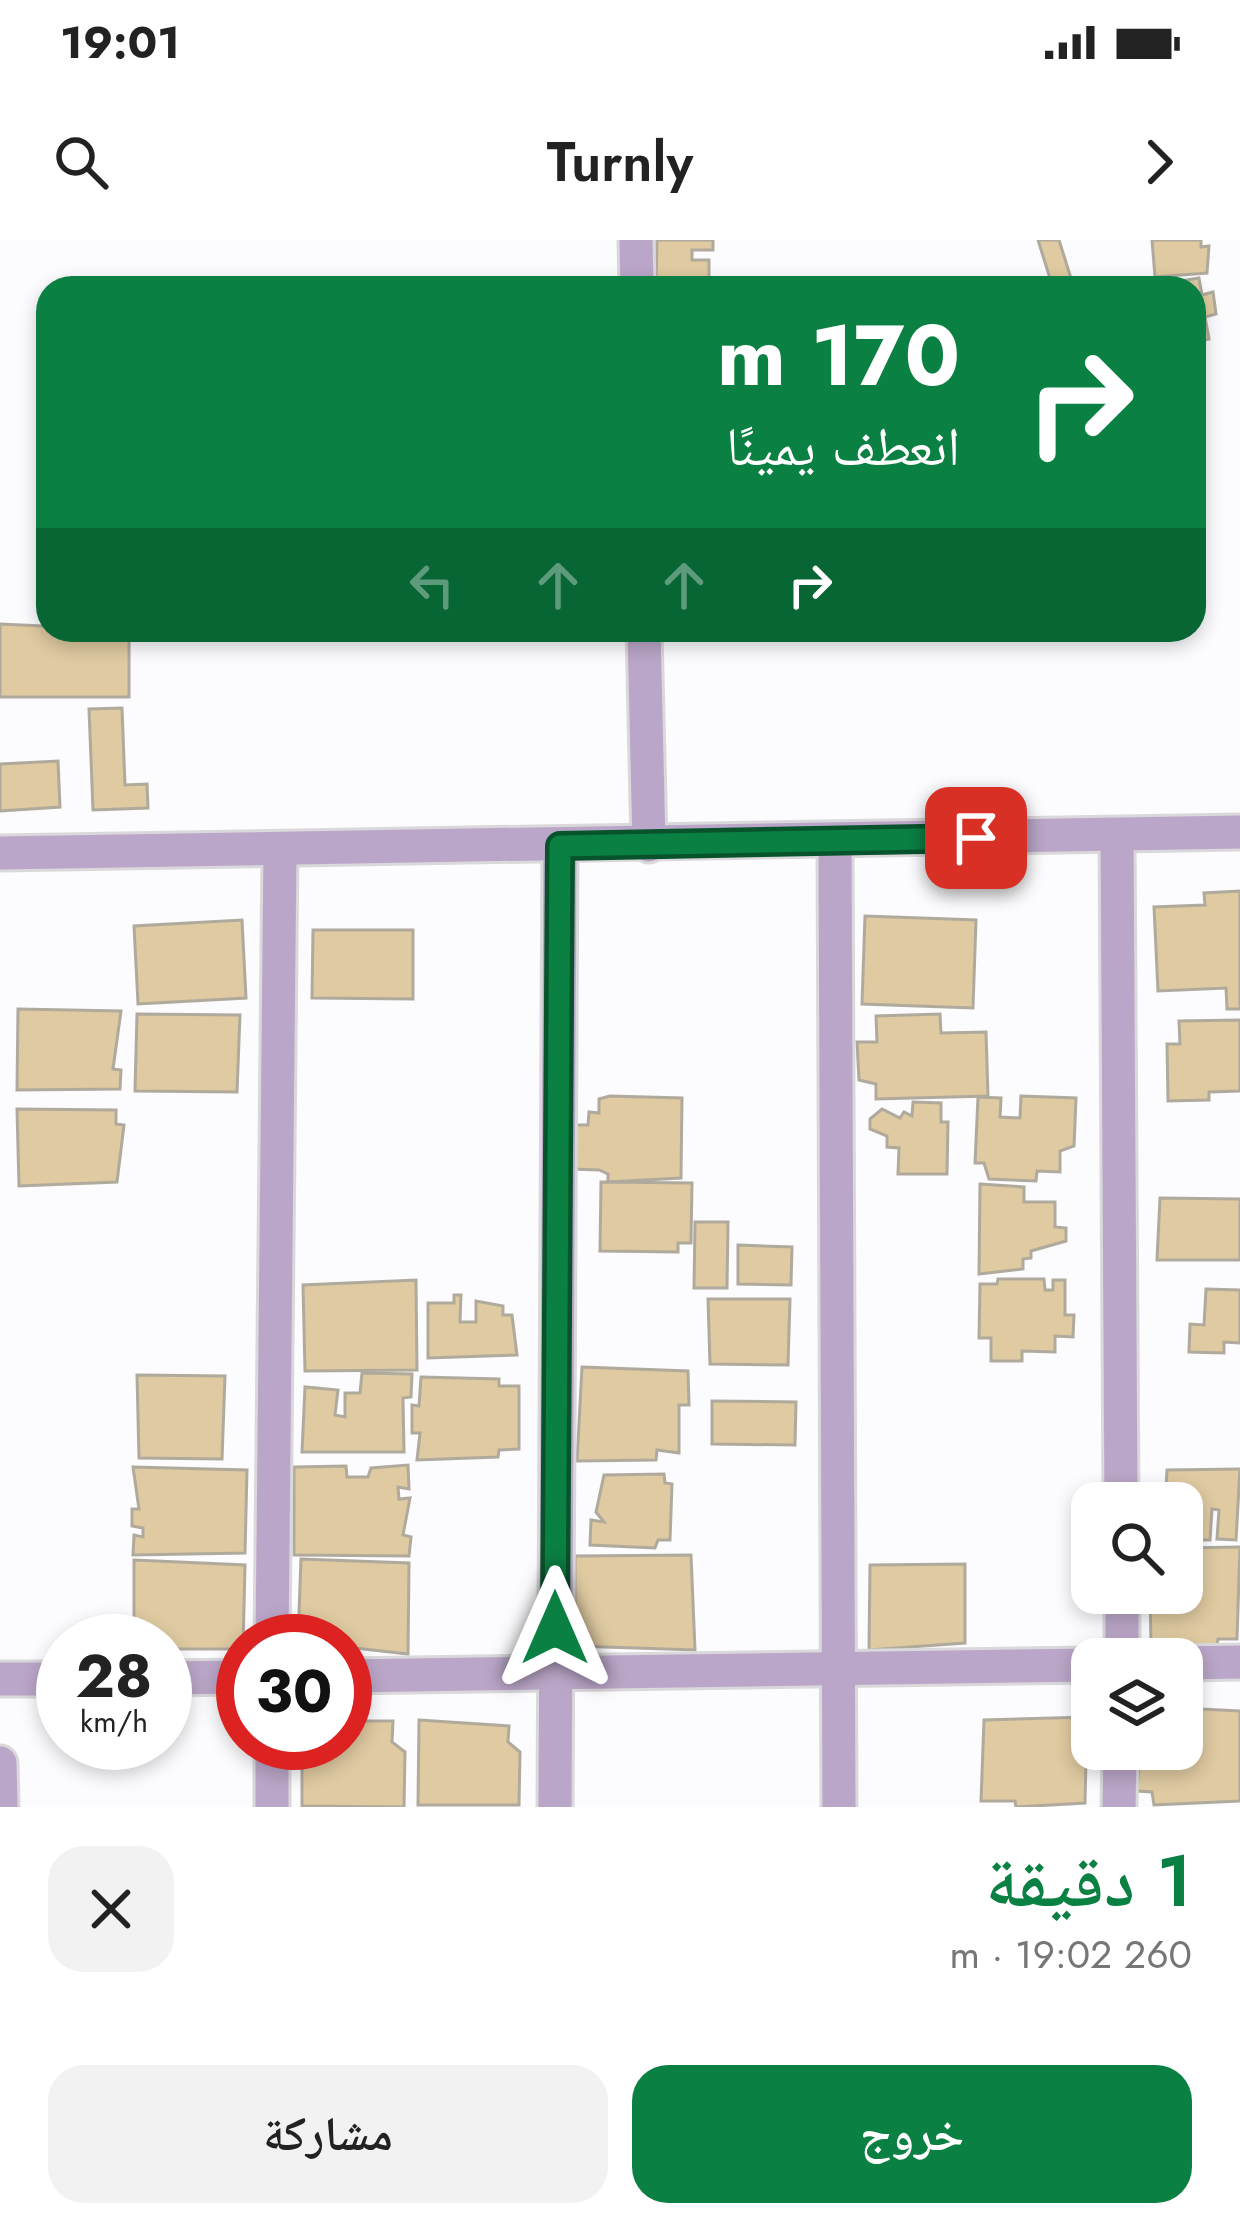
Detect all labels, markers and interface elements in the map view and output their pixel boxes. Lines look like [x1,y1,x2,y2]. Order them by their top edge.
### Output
text: 19:01 [60,10,180,75]
text: Turnly [547,123,693,201]
icon: search [48,129,114,195]
icon: forward [1126,129,1192,195]
text: 170 m [717,295,960,417]
icon: right [1002,324,1158,480]
text: انعطف يمينًا [726,407,960,485]
icon: left [399,552,465,618]
icon: ahead [525,552,591,618]
icon: ahead [651,552,717,618]
icon: right [777,552,843,618]
pin [925,787,1027,889]
icon: arrive [943,805,1009,871]
map controls [1071,1482,1203,1770]
button: search [1071,1482,1203,1614]
position arrow [492,1565,618,1691]
speed limit sign: 30 [216,1614,372,1770]
text: 28 [76,1633,152,1720]
button: layers [1071,1638,1203,1770]
text: km/h [80,1700,148,1743]
text: 1 دقيقة [985,1829,1192,1933]
button: close [48,1846,174,1972]
text: 260 m · 19:02 [949,1926,1192,1983]
button: مشاركة [48,2065,608,2203]
button: خروج [632,2065,1192,2203]

